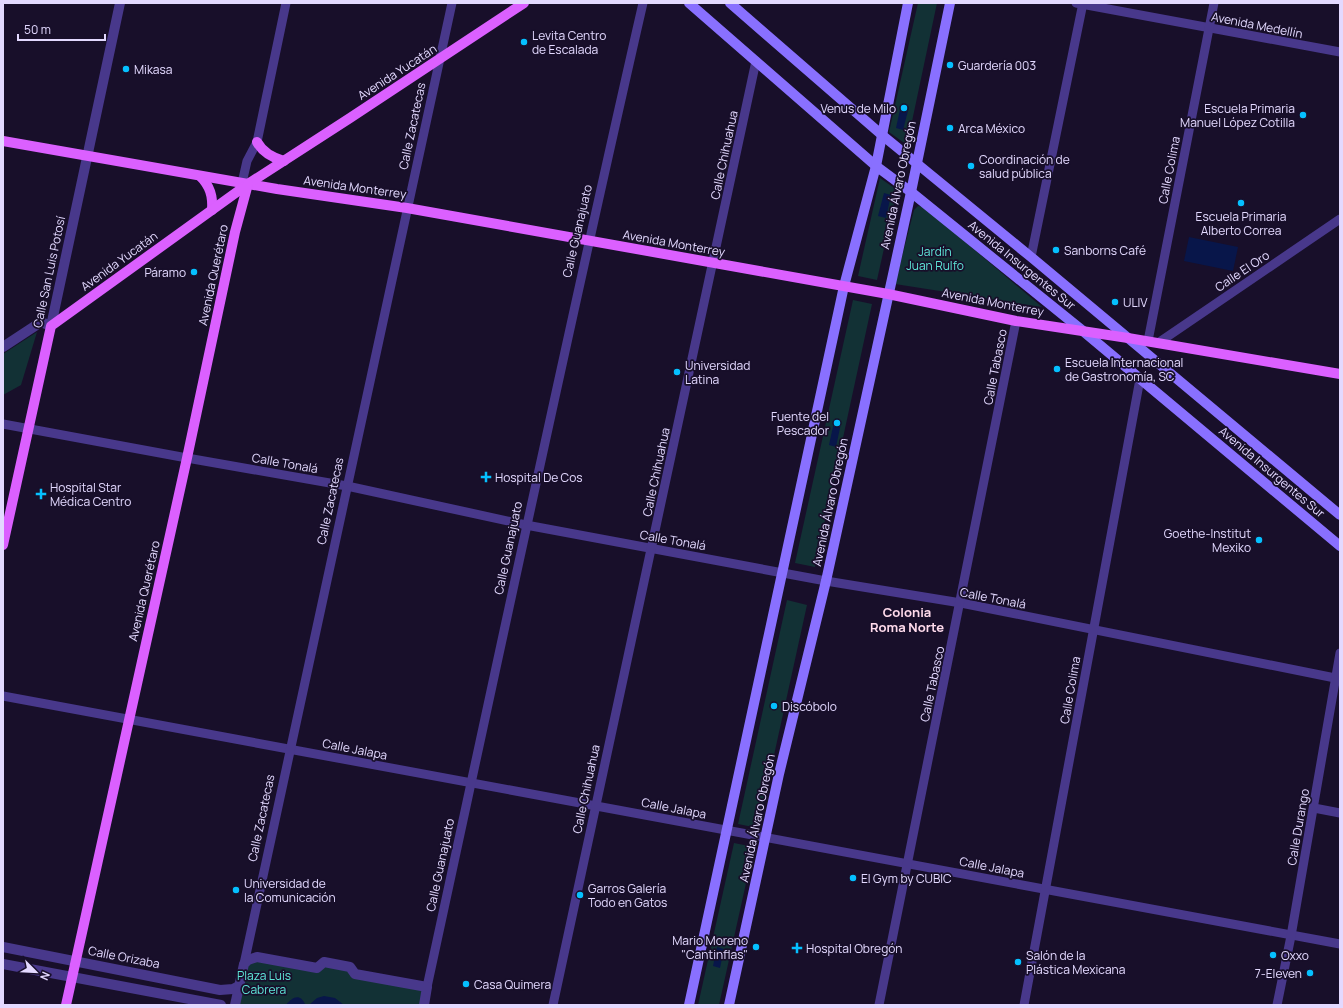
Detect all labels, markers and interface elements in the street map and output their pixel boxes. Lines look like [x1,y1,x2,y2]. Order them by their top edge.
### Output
street label: Avenida Medellín [1210,8,1304,42]
scale bar [18,16,105,42]
text: 50 m [24,21,51,38]
place label: Levita Centro de Escalada [532,27,606,58]
marker: Levita Centro de Escalada [519,37,529,47]
street label: Avenida Yucatán [354,40,440,104]
place label: Guardería 003 [958,57,1036,74]
marker: Guardería 003 [945,60,955,70]
place label: Mikasa [134,61,172,78]
marker: Mikasa [121,64,131,74]
street label: Calle Zacatecas [394,81,430,171]
place label: Venus de Milo [820,100,896,117]
place label: Escuela Primaria Manuel López Cotilla [1180,100,1295,131]
marker: Venus de Milo [899,103,909,113]
street label: Calle Chihuahua [706,109,742,201]
marker: Escuela Primaria Manuel López Cotilla [1298,110,1308,120]
street label: Avenida Álvaro Obregón [876,119,920,251]
place label: Arca México [958,120,1025,137]
marker: Arca México [945,123,955,133]
street label: Calle Colima [1154,135,1184,205]
place label: Coordinación de salud pública [979,151,1070,182]
marker: Coordinación de salud pública [966,161,976,171]
street label: Avenida Monterrey [303,171,408,203]
street label: Calle Guanajuato [558,183,596,279]
marker: Escuela Primaria Alberto Correa [1236,198,1246,208]
place label: Escuela Primaria Alberto Correa [1196,208,1286,239]
street label: Calle San Luis Potosí [29,214,69,329]
street label: Avenida Insurgentes Sur [965,216,1080,314]
street label: Avenida Querétaro [194,223,232,327]
street label: Avenida Monterrey [622,226,727,260]
street label: Avenida Yucatán [77,227,161,295]
place label: Sanborns Café [1064,242,1146,259]
park label: Jardín Juan Rulfo [906,243,964,274]
marker: Sanborns Café [1051,245,1061,255]
street label: Calle El Oro [1211,247,1273,295]
place label: Páramo [144,264,186,281]
marker: Páramo [189,267,199,277]
street label: Avenida Monterrey [941,284,1046,320]
place label: ULIV [1123,294,1148,311]
marker: ULIV [1110,297,1120,307]
street label: Calle Tabasco [979,328,1011,406]
place label: Escuela Internacional de Gastronomía, SC [1065,354,1183,385]
place label: Universidad Latina [685,357,750,388]
marker: Escuela Internacional de Gastronomía, SC [1052,364,1062,374]
marker: Universidad Latina [672,367,682,377]
place label: Fuente del Pescador [771,408,830,439]
marker: Fuente del Pescador [832,418,842,428]
street label: Avenida Insurgentes Sur [1215,423,1329,522]
street label: Calle Chihuahua [638,426,674,518]
street label: Avenida Álvaro Obregón [808,436,852,568]
street label: Calle Tonalá [251,449,319,477]
street label: Calle Zacatecas [312,456,348,546]
place label: Hospital De Cos [495,469,583,486]
marker: Hospital De Cos [480,471,492,483]
place label: Hospital Star Médica Centro [50,479,131,510]
marker: Hospital Star Médica Centro [35,488,47,500]
street label: Calle Guanajuato [490,500,526,596]
place label: Goethe-Institut Mexiko [1164,525,1251,556]
street label: Calle Tonalá [639,526,707,554]
marker: Goethe-Institut Mexiko [1254,535,1264,545]
street label: Avenida Querétaro [124,539,164,643]
street label: Calle Tonalá [959,583,1027,613]
district label: Colonia Roma Norte [870,603,944,636]
street label: Calle Tabasco [916,645,948,723]
street label: Calle Colima [1056,655,1084,725]
place label: Discóbolo [782,698,837,715]
marker: Discóbolo [769,701,779,711]
street label: Calle Jalapa [321,734,389,764]
street label: Calle Chihuahua [568,743,604,835]
street label: Avenida Álvaro Obregón [735,752,779,884]
street label: Calle Zacatecas [243,773,279,863]
street label: Calle Durango [1283,787,1313,867]
street label: Calle Jalapa [640,793,708,823]
street label: Calle Guanajuato [422,817,458,913]
street label: Calle Jalapa [958,852,1026,882]
place label: El Gym by CUBIC [861,870,952,887]
marker: El Gym by CUBIC [848,873,858,883]
place label: Universidad de la Comunicación [244,875,336,906]
place label: Garros Galería Todo en Gatos [588,880,667,911]
marker: Universidad de la Comunicación [231,885,241,895]
marker: Garros Galería Todo en Gatos [575,890,585,900]
place label: Mario Moreno "Cantinflas" [672,932,748,963]
place label: Hospital Obregón [806,940,902,957]
street label: Calle Orizaba [87,942,161,972]
marker: Mario Moreno "Cantinflas" [751,942,761,952]
marker: Hospital Obregón [791,942,803,954]
place label: Salón de la Plástica Mexicana [1026,947,1125,978]
place label: Oxxo [1281,947,1309,964]
marker: Oxxo [1268,950,1278,960]
north arrow [16,952,56,992]
marker: Salón de la Plástica Mexicana [1013,957,1023,967]
place label: 7-Eleven [1255,965,1302,982]
park label: Plaza Luis Cabrera [237,967,291,998]
marker: 7-Eleven [1305,968,1315,978]
text: N [37,970,54,983]
place label: Casa Quimera [474,976,551,993]
marker: Casa Quimera [461,979,471,989]

